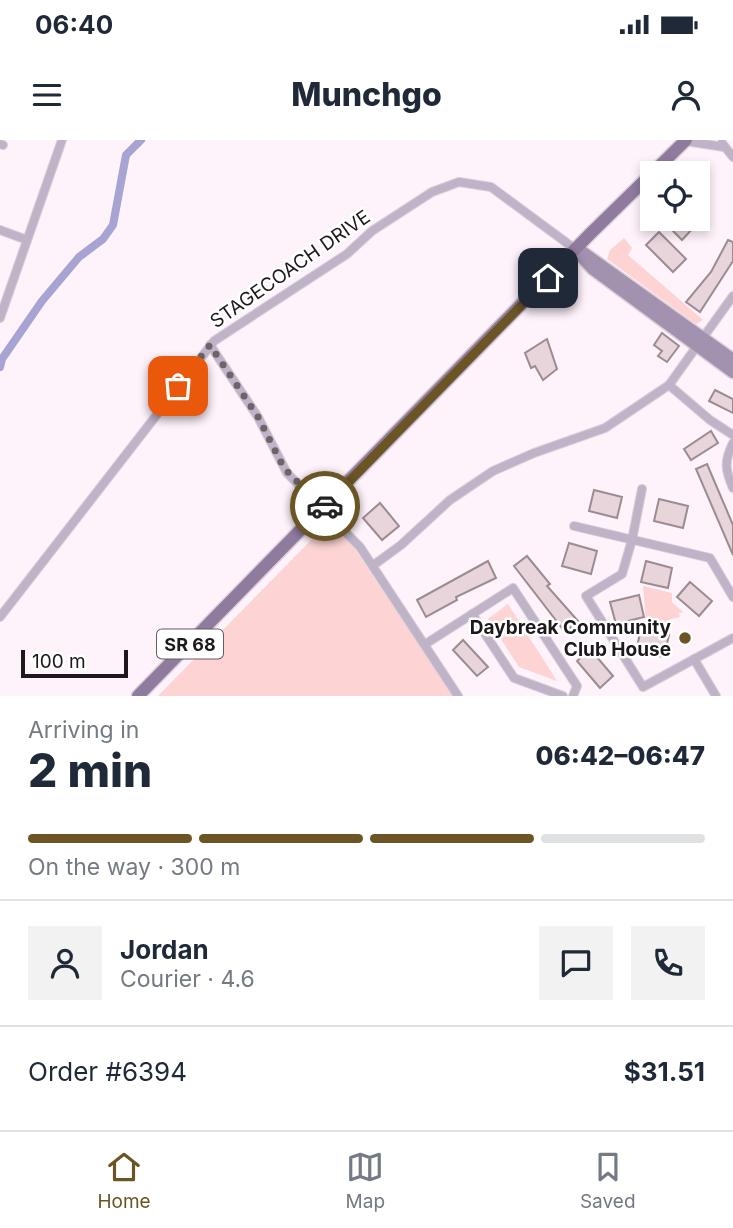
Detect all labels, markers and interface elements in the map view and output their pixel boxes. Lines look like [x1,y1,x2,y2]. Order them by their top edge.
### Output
text: 06:40 [35,9,113,40]
text: Munchgo [291,75,442,114]
icon: menu [28,76,66,114]
icon: person [667,76,705,114]
map controls [640,161,710,231]
button: locate [640,161,710,231]
street label: STAGECOACH DRIVE [206,205,374,333]
pin [518,248,578,308]
icon: home [529,259,567,297]
pin [148,356,208,416]
icon: bag [159,367,197,405]
courier [290,471,360,541]
icon: car [306,487,344,525]
place label: Daybreak Community Club House [470,616,672,661]
road number: SR 68 [157,630,223,658]
marker: Daybreak Community Club House [677,630,693,646]
scale bar [21,647,128,679]
text: 100 m [32,650,86,673]
text: Arriving in [28,716,139,744]
text: 06:42–06:47 [536,740,705,771]
text: 2 min [28,742,152,798]
text: On the way · 300 m [28,853,240,881]
button: person [28,926,102,1000]
button: chat [539,926,613,1000]
button: phone [631,926,705,1000]
text: Jordan [120,934,209,965]
text: Courier · 4.6 [120,965,255,993]
text: Order #6394 [28,1056,187,1087]
text: $31.51 [624,1056,705,1087]
tab: Home [97,1148,151,1213]
tab: Map [346,1148,385,1213]
tab: Saved [580,1148,636,1213]

